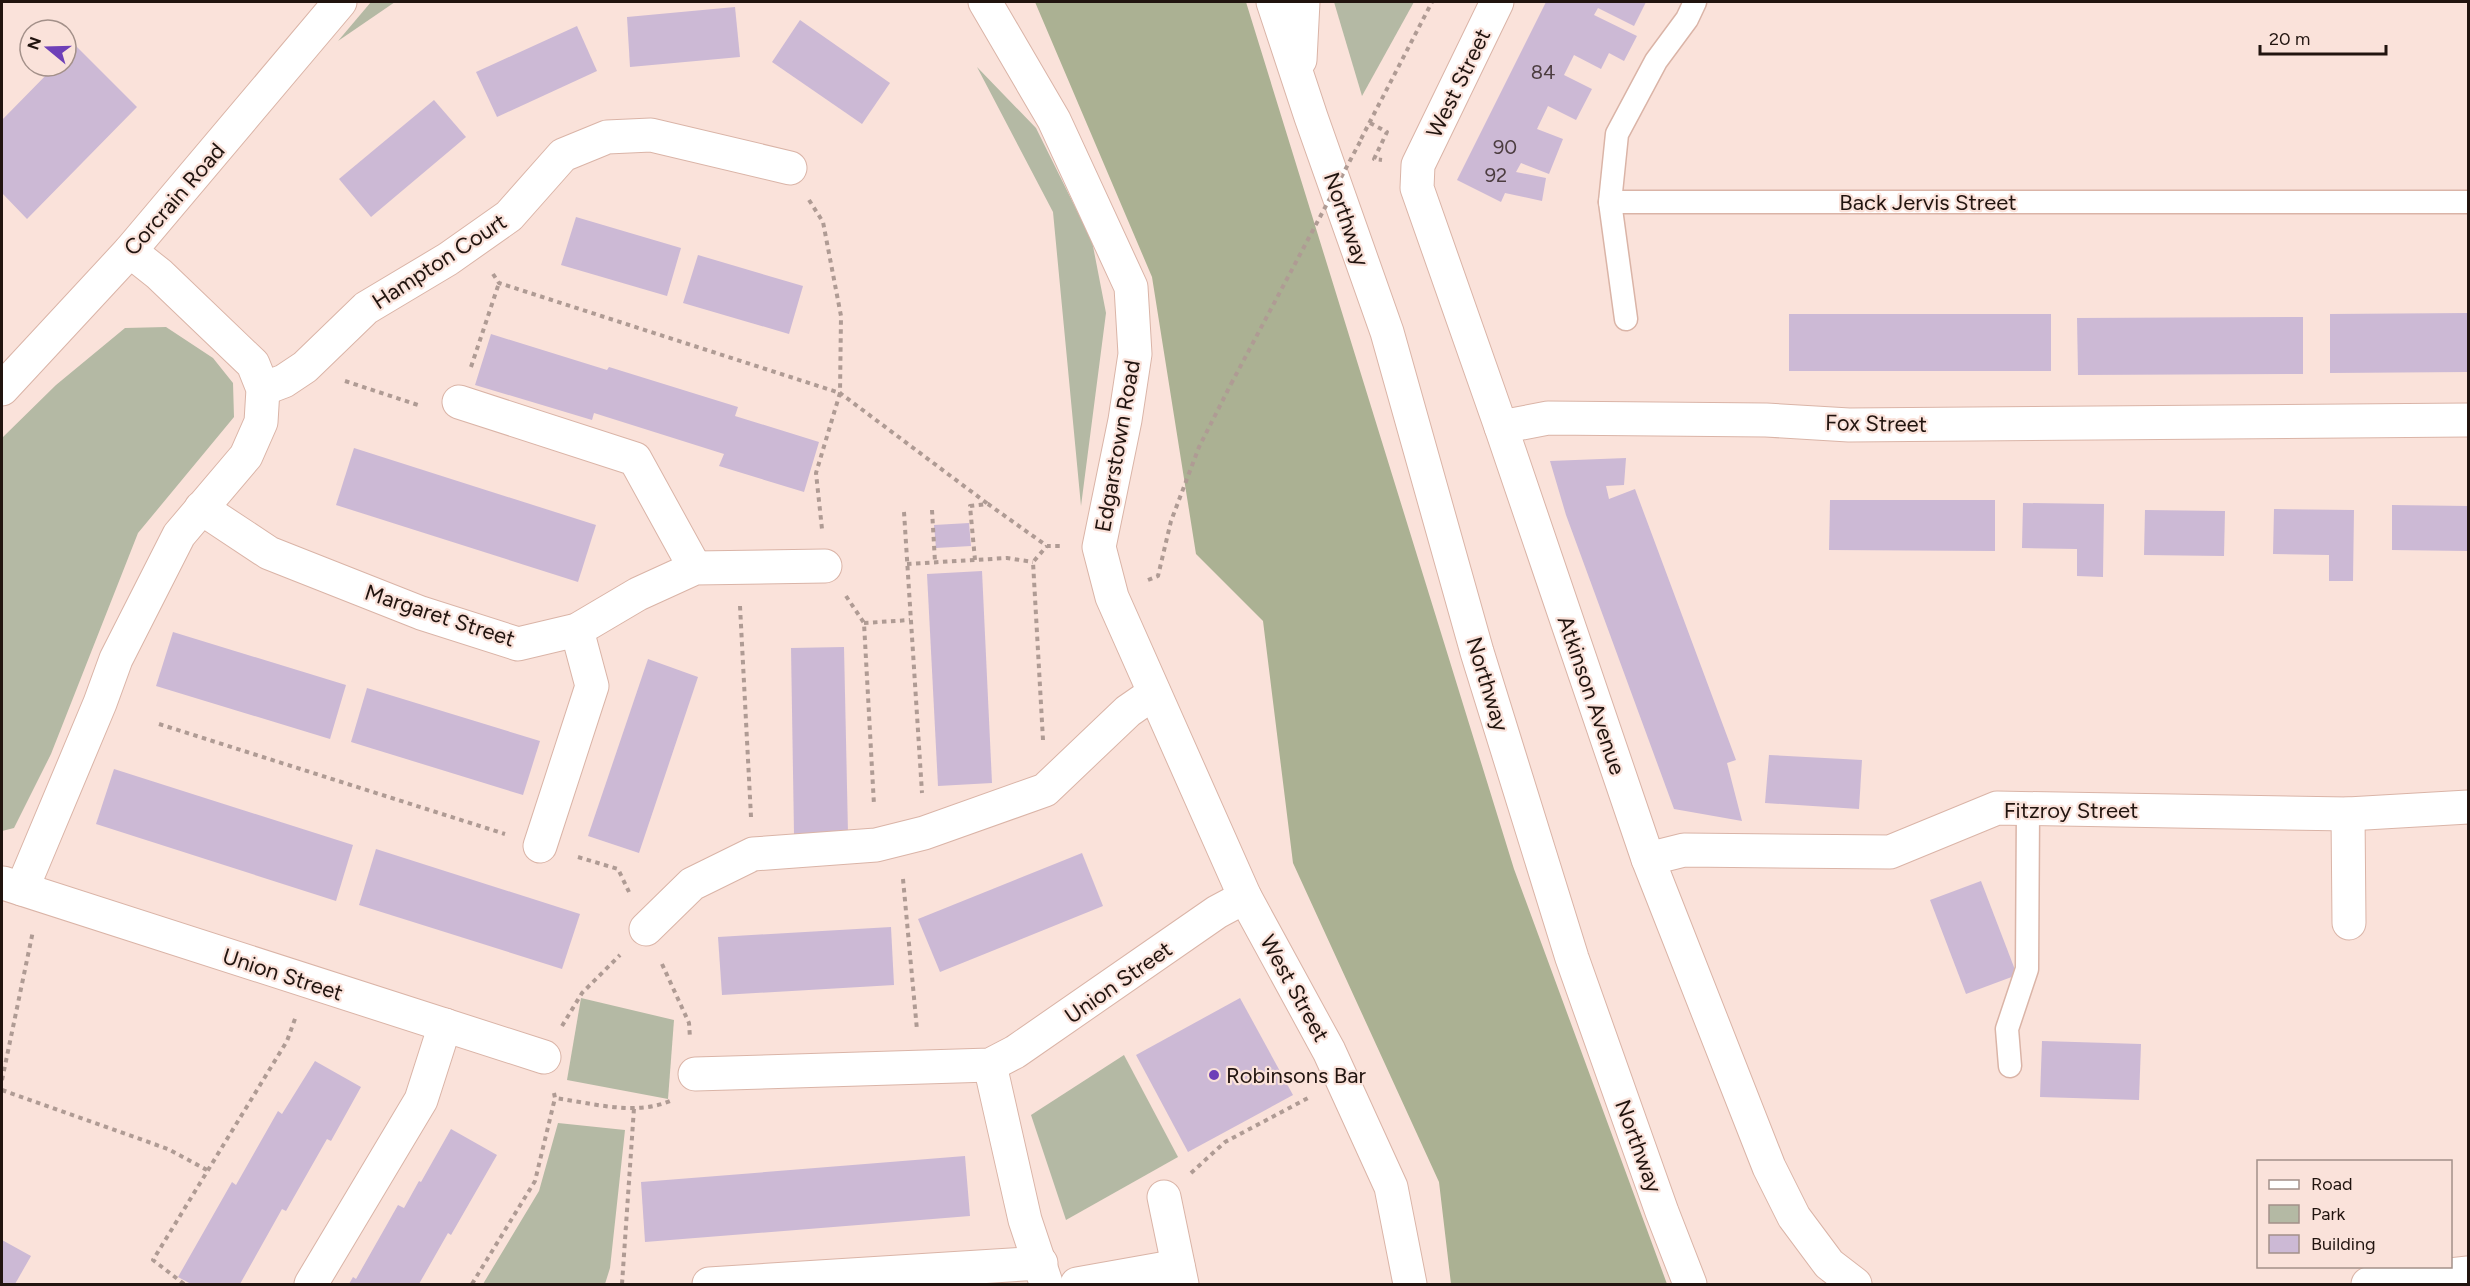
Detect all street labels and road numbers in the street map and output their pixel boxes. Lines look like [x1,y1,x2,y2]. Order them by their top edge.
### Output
street label: West Street [1420,24,1496,142]
street label: Corcrain Road [118,138,231,261]
street label: Northway [1318,169,1375,270]
street label: Back Jervis Street [1839,189,2017,216]
street label: Hampton Court [367,208,512,315]
street label: Edgarstown Road [1089,358,1146,534]
street label: Fox Street [1825,409,1927,438]
street label: Margaret Street [361,579,518,652]
street label: Atkinson Avenue [1552,612,1631,778]
street label: Northway [1460,634,1515,735]
street label: Fitzroy Street [2004,797,2138,824]
street label: West Street [1254,930,1335,1046]
street label: Union Street [1059,935,1177,1029]
street label: Union Street [219,942,346,1007]
street label: Northway [1609,1096,1668,1197]

